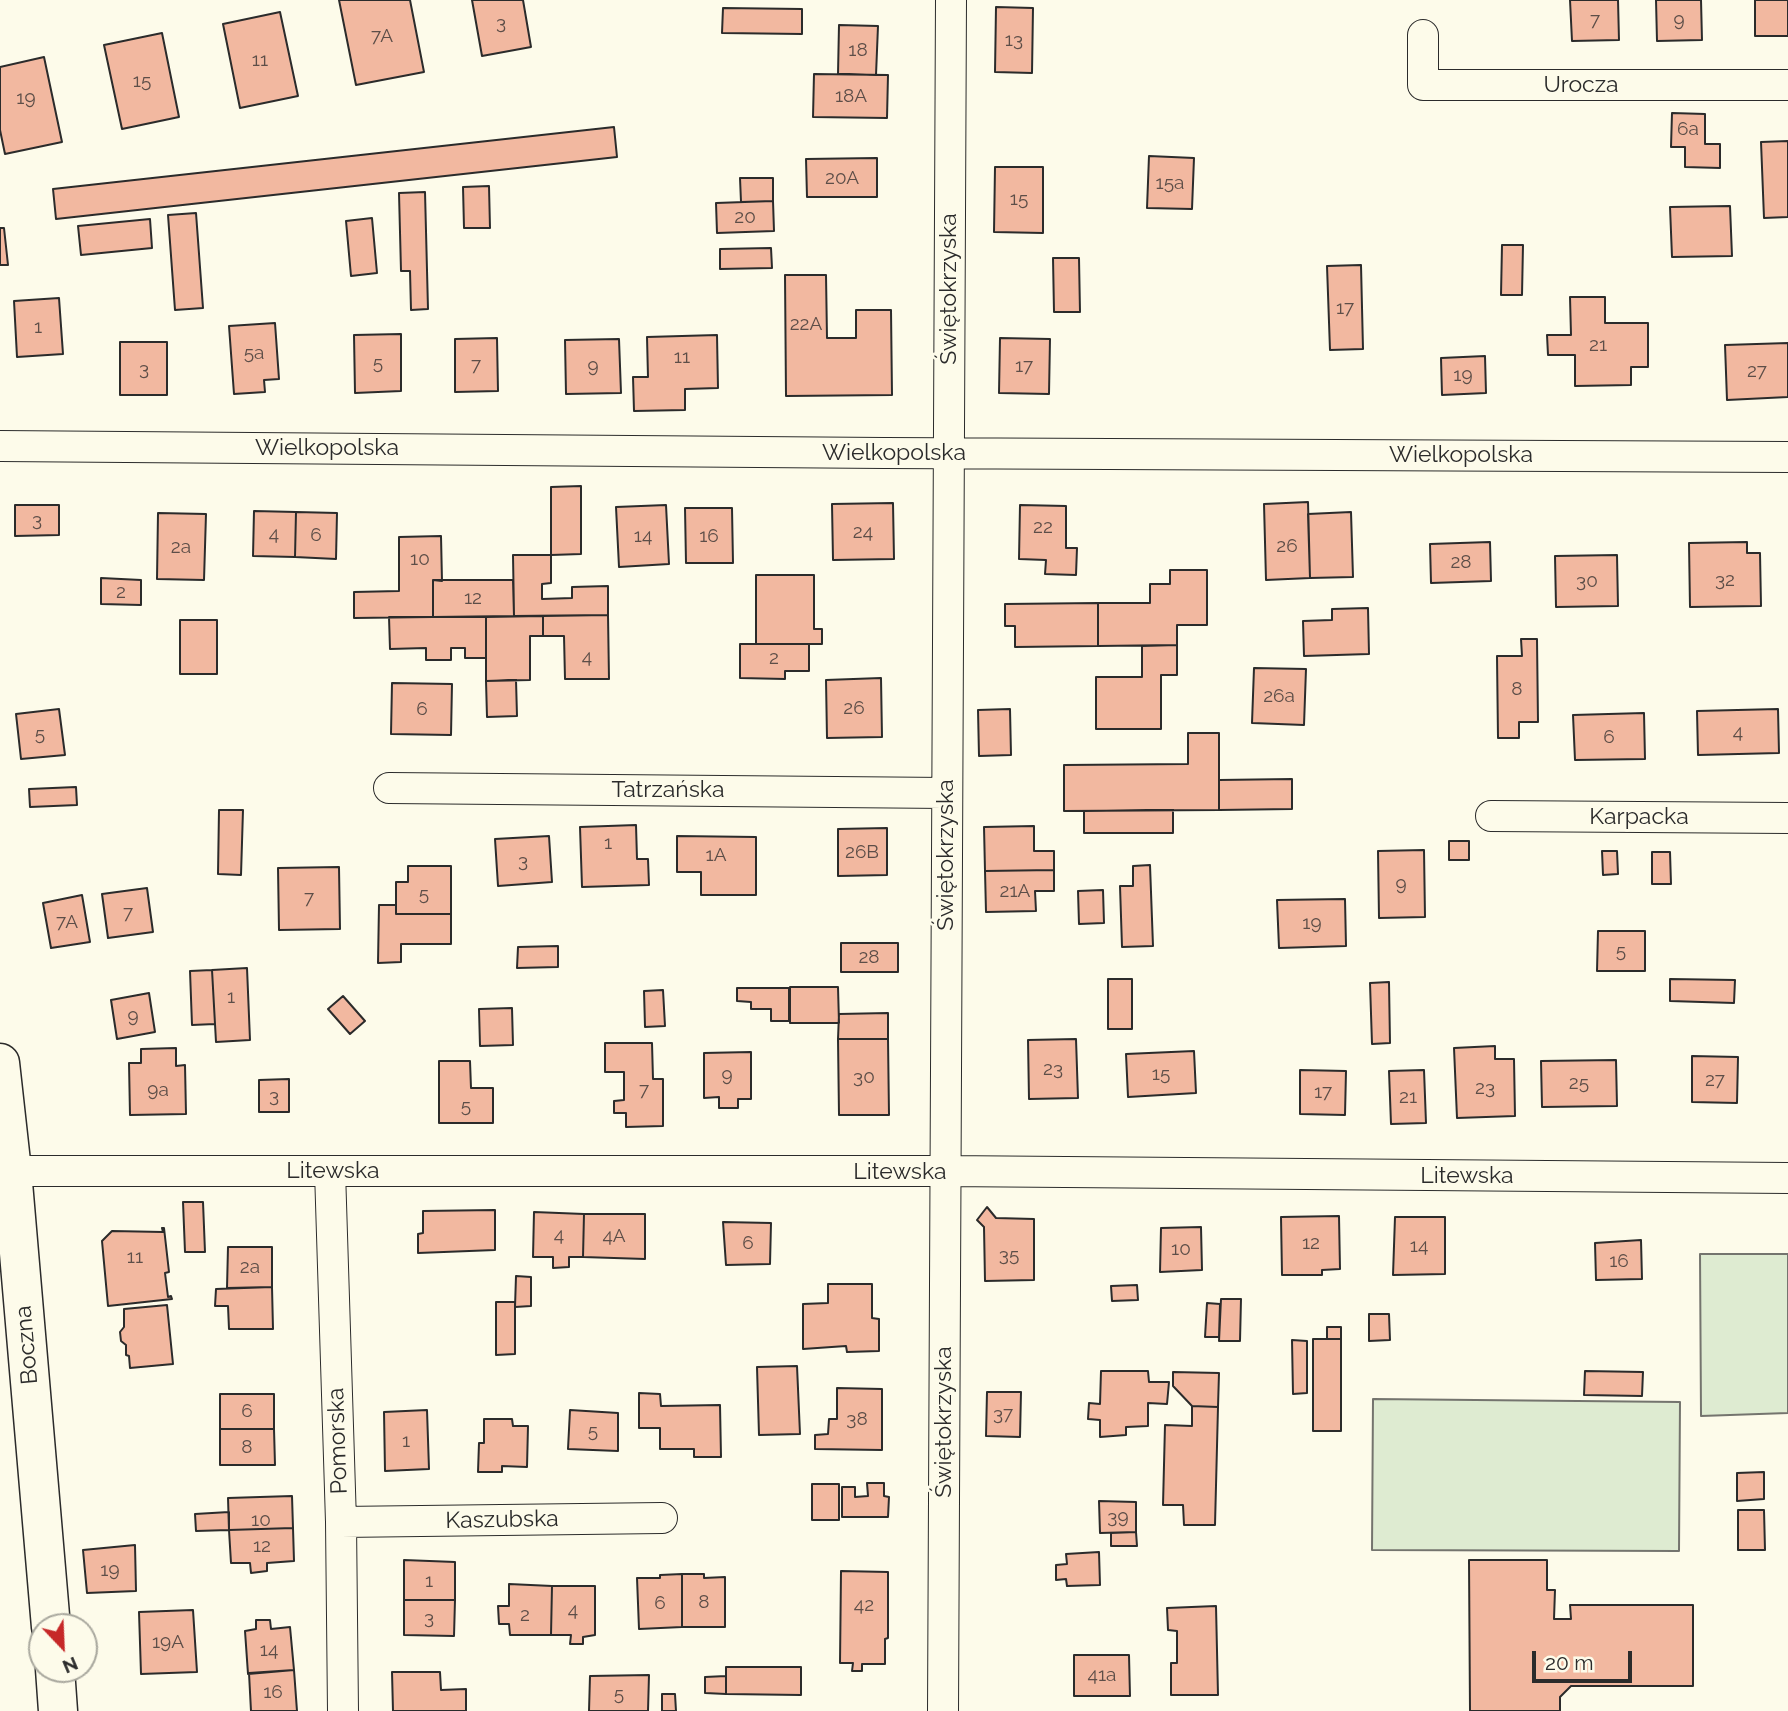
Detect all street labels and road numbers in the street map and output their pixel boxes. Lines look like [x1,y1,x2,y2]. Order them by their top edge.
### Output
street label: Urocza [1543,71,1619,99]
street label: Świętokrzyska [935,213,963,365]
street label: Wielkopolska [255,434,399,462]
street label: Wielkopolska [822,439,966,467]
street label: Wielkopolska [1389,441,1533,469]
street label: Tatrzańska [612,776,724,804]
street label: Świętokrzyska [932,779,960,931]
street label: Karpacka [1589,803,1689,831]
street label: Litewska [286,1157,380,1185]
street label: Litewska [853,1158,947,1186]
street label: Litewska [1420,1162,1514,1190]
street label: Boczna [10,1305,44,1385]
street label: Świętokrzyska [930,1346,958,1498]
street label: Pomorska [322,1387,354,1495]
street label: Kaszubska [445,1505,559,1535]

